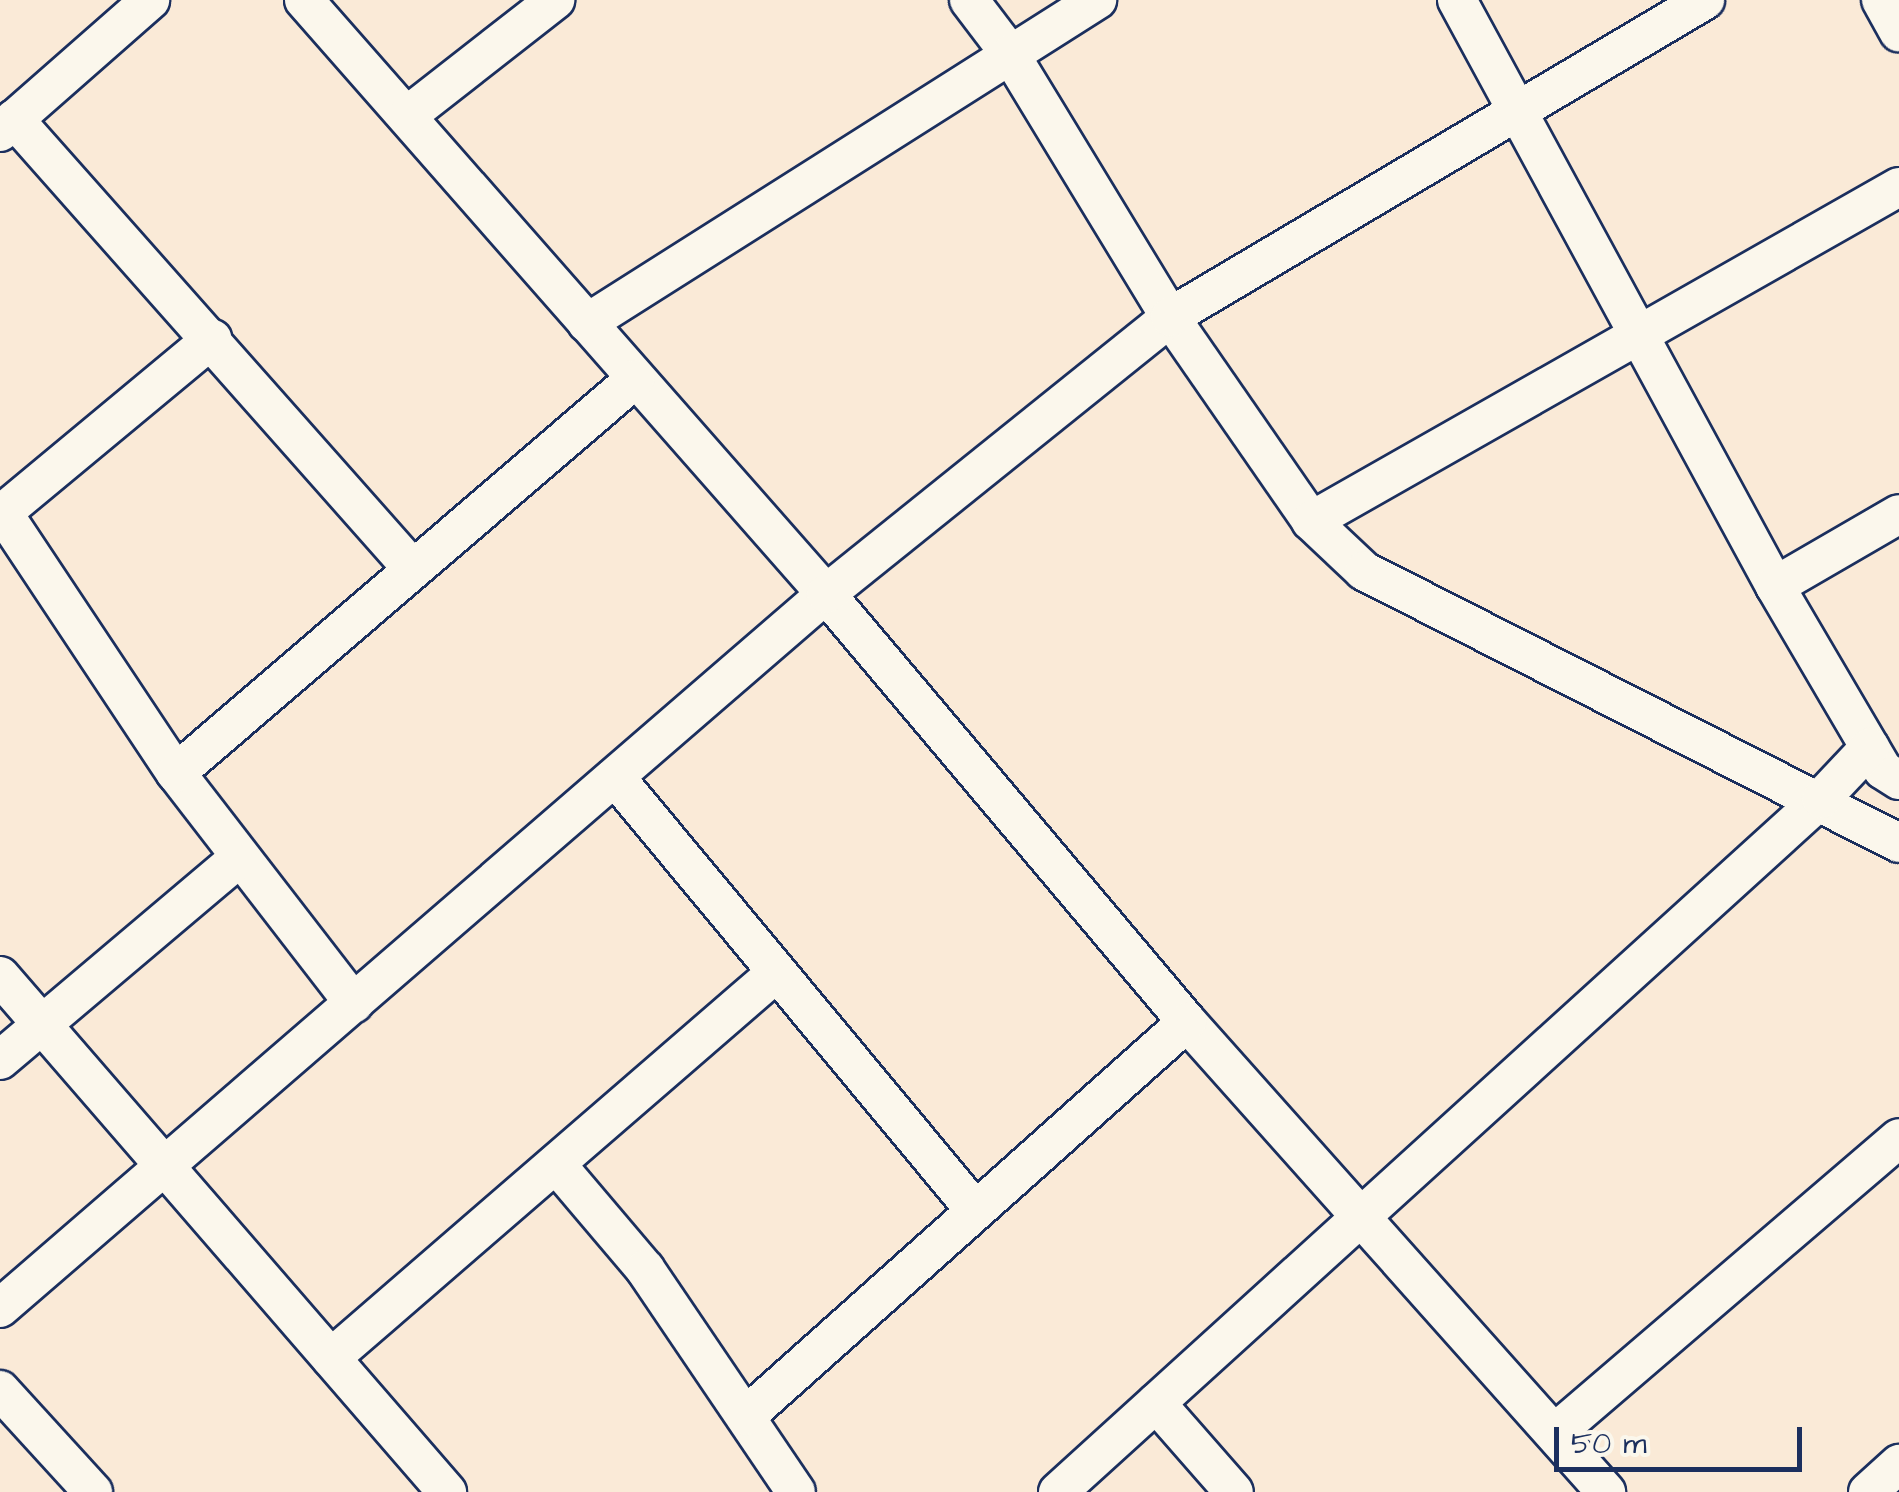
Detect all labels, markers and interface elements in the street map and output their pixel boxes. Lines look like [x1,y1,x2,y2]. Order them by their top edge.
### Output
scale bar [1559,1407,1806,1469]
text: 50 m [1571,1423,1647,1465]

